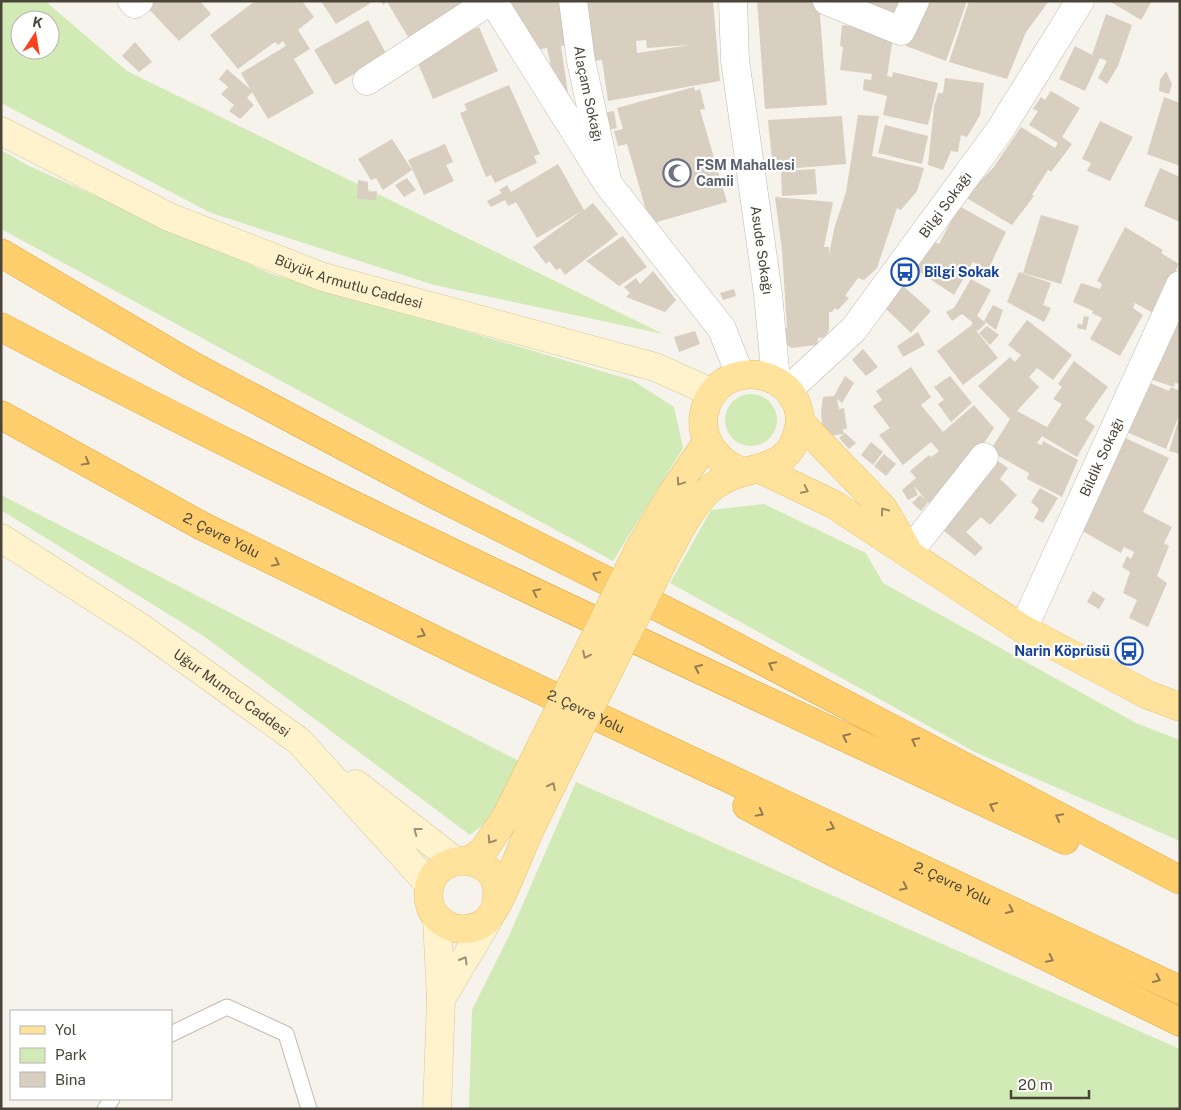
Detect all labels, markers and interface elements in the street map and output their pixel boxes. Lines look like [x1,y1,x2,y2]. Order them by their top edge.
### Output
north arrow [10,10,60,60]
text: K [31,13,44,31]
street label: Alaçam Sokağı [571,45,606,143]
place label: FSM Mahallesi Camii [696,157,795,189]
mosque icon: FSM Mahallesi Camii [662,158,692,188]
street label: Bilgi Sokağı [916,169,975,241]
street label: Asude Sokağı [748,205,776,295]
street label: Büyük Armutlu Caddesi [273,251,424,312]
bus stop icon: Bilgi Sokak [890,257,920,287]
place label: Bilgi Sokak [924,264,999,280]
street label: Bildik Sokağı [1077,415,1126,499]
one-way arrow [81,456,90,466]
one-way arrow [677,476,686,486]
one-way arrow [800,484,809,494]
one-way arrow [881,508,889,517]
street label: 2. Çevre Yolu [180,509,262,561]
one-way arrow [271,556,280,566]
one-way arrow [592,571,601,581]
one-way arrow [532,588,541,598]
one-way arrow [417,628,426,638]
bus stop icon: Narin Köprüsü [1114,636,1144,666]
place label: Narin Köprüsü [1014,643,1110,659]
street label: Uğur Mumcu Caddesi [170,646,293,740]
one-way arrow [582,650,592,659]
one-way arrow [768,661,777,671]
one-way arrow [695,664,704,674]
street label: 2. Çevre Yolu [545,686,627,736]
one-way arrow [842,733,851,743]
one-way arrow [912,737,921,747]
one-way arrow [546,782,556,791]
one-way arrow [989,801,998,812]
one-way arrow [755,807,764,817]
one-way arrow [1055,813,1064,823]
one-way arrow [826,820,835,831]
one-way arrow [413,828,423,837]
one-way arrow [487,834,497,843]
street label: 2. Çevre Yolu [911,858,994,908]
one-way arrow [899,881,908,891]
one-way arrow [1005,904,1014,915]
one-way arrow [1045,953,1054,963]
one-way arrow [457,957,467,966]
one-way arrow [1152,973,1161,983]
legend [10,1010,172,1100]
text: Yol [55,1021,76,1038]
text: Park [55,1046,87,1063]
scale bar [1011,1068,1088,1100]
text: Bina [55,1071,86,1088]
text: 20 m [1018,1076,1053,1093]

